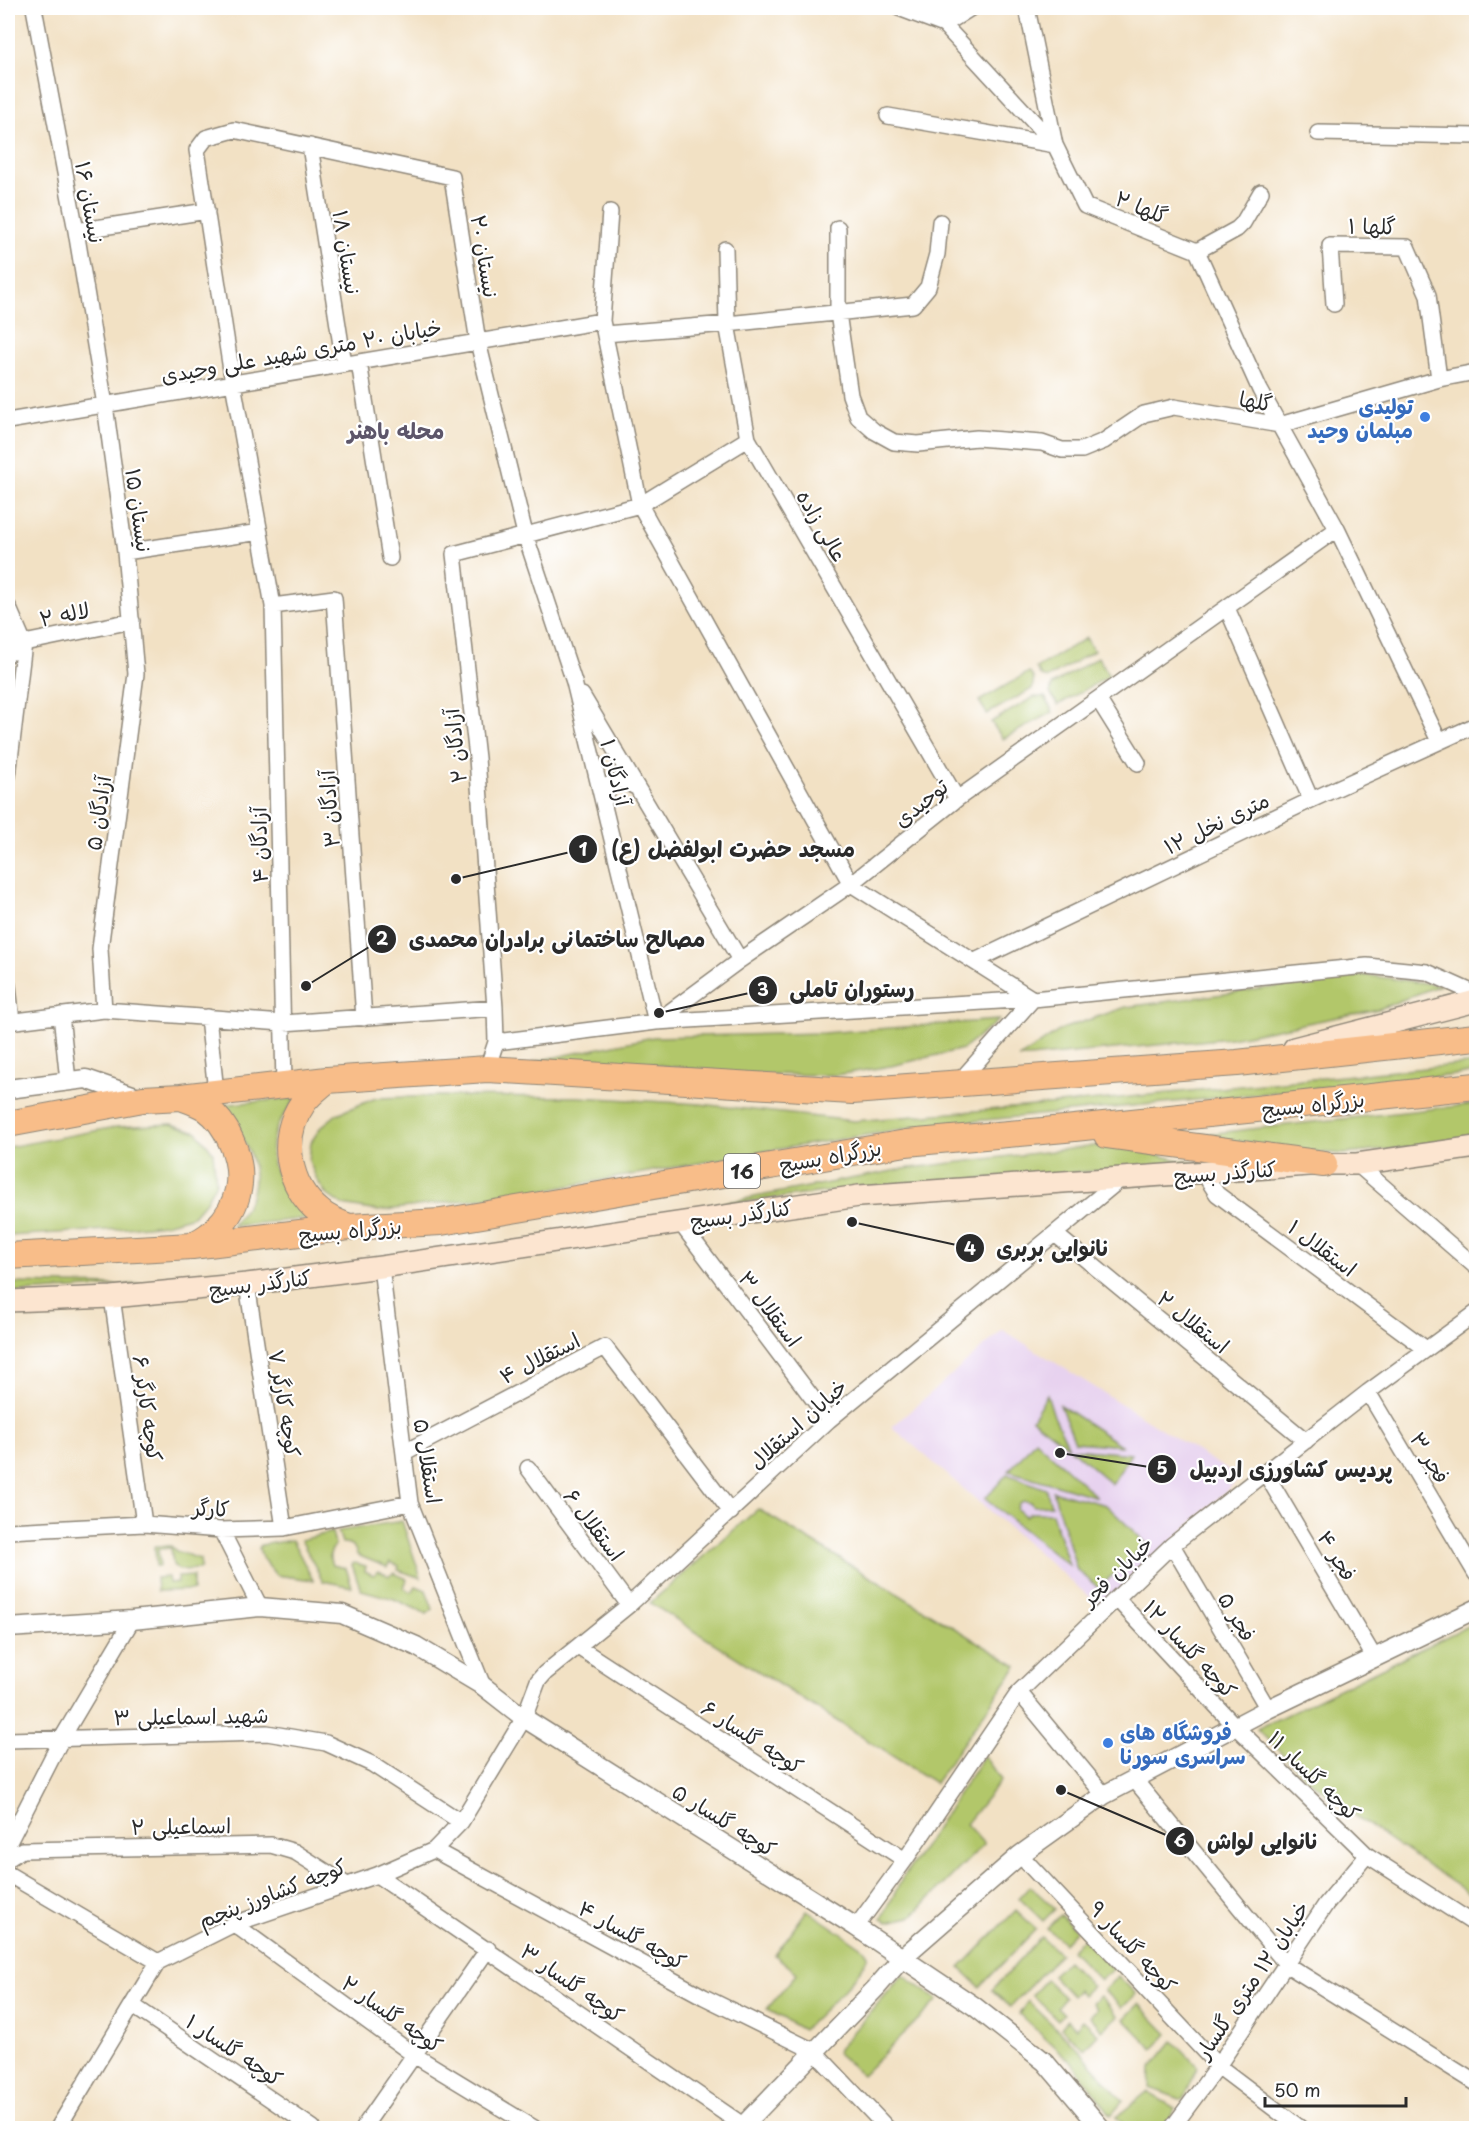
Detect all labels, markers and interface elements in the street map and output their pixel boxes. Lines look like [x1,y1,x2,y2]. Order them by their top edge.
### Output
street label: نیستان ۱۶ [68,159,114,245]
street label: گلها ۲ [1111,181,1173,231]
street label: نیستان ۱۸ [326,208,370,296]
street label: گلها ۱ [1348,209,1396,241]
street label: نیستان ۲۰ [464,212,508,300]
street label: خیابان ۲۰ متری شهید علی وحیدی [158,310,444,390]
street label: گلها [1237,381,1275,419]
place label: تولیدی مبلمان وحید [1307,389,1414,445]
marker: تولیدی مبلمان وحید [1418,410,1432,424]
district label: محله باهنر [346,413,444,446]
street label: نیستان ۱۵ [118,466,162,554]
street label: عالی زاده [790,483,856,567]
street label: لاله ۲ [36,592,92,634]
street label: آزادگان ۲ [434,706,474,785]
street label: آزادگان ۱ [593,735,641,810]
street label: آزادگان ۳ [309,768,347,849]
street label: توحیدی [886,769,955,834]
street label: آزادگان ۵ [76,773,118,852]
street label: ۱۲ متری نخل [1158,783,1274,861]
street label: آزادگان ۴ [241,806,275,883]
callout: مسجد حضرت ابولفضل (ع) [568,829,867,869]
text: مسجد حضرت ابولفضل (ع) [611,831,855,865]
text: 1 [579,835,588,862]
callout: مصالح ساختمانی برادران محمدی [367,919,718,959]
text: مصالح ساختمانی برادران محمدی [409,921,705,954]
text: 2 [376,924,389,951]
callout: رستوران تاملی [748,970,927,1010]
text: رستوران تاملی [789,971,915,1004]
text: 3 [757,975,769,1002]
street label: بزرگراه بسیج [1260,1082,1366,1124]
street label: بزرگراه بسیج [776,1130,884,1180]
street label: کنارگذر بسیج [1172,1151,1278,1191]
road number: 16 [724,1154,760,1188]
street label: کنارگذر بسیج [688,1190,794,1236]
street label: بزرگراه بسیج [297,1209,403,1249]
street label: استقلال ۱ [1282,1211,1364,1283]
callout: نانوایی بربری [955,1228,1122,1268]
text: نانوایی بربری [996,1230,1110,1263]
text: 4 [964,1234,976,1261]
street label: کنارگذر بسیج [207,1260,313,1304]
street label: استقلال ۳ [732,1263,810,1353]
street label: استقلال ۲ [1151,1282,1237,1360]
street label: استقلال ۴ [493,1323,585,1391]
street label: کوچه کارگر ۷ [262,1347,310,1459]
street label: کوچه کارگر ۶ [126,1353,172,1463]
street label: خیابان استقلال [741,1370,853,1476]
street label: استقلال ۵ [406,1416,452,1506]
street label: فجر ۳ [1403,1425,1459,1489]
callout: پردیس کشاورزی اردبیل [1147,1449,1404,1489]
text: پردیس کشاورزی اردبیل [1190,1451,1393,1484]
text: 5 [1156,1454,1168,1481]
street label: استقلال ۶ [557,1481,633,1567]
street label: کارگر [190,1490,230,1524]
street label: فجر ۴ [1310,1524,1366,1586]
street label: خیابان فجر [1071,1527,1159,1614]
street label: فجر ۵ [1211,1585,1265,1647]
street label: کوچه گلسار ۱۲ [1137,1591,1245,1705]
street label: کوچه گلسار ۶ [696,1691,810,1781]
street label: شهید اسماعیلی ۳ [113,1698,269,1732]
place label: فروشگاه های سراسری سورنا [1120,1715,1246,1771]
street label: کوچه گلسار ۱۱ [1261,1722,1369,1828]
marker: فروشگاه های سراسری سورنا [1101,1736,1115,1750]
street label: کوچه گلسار ۵ [667,1774,783,1864]
street label: اسماعیلی ۲ [131,1808,231,1842]
callout: نانوایی لواش [1165,1821,1331,1861]
text: نانوایی لواش [1207,1823,1319,1856]
text: 6 [1174,1826,1187,1853]
street label: کوچه کشاورز پنجم [193,1849,351,1937]
street label: کوچه گلسار ۴ [573,1891,693,1977]
street label: کوچه گلسار ۹ [1083,1892,1185,2000]
street label: خیابان ۱۲ متری گلسار [1185,1894,1316,2066]
street label: کوچه گلسار ۳ [514,1934,632,2030]
street label: کوچه گلسار ۲ [336,1966,450,2060]
street label: کوچه گلسار ۱ [180,2005,290,2093]
scale bar [1265,2070,1406,2108]
text: 50 m [1274,2076,1321,2103]

